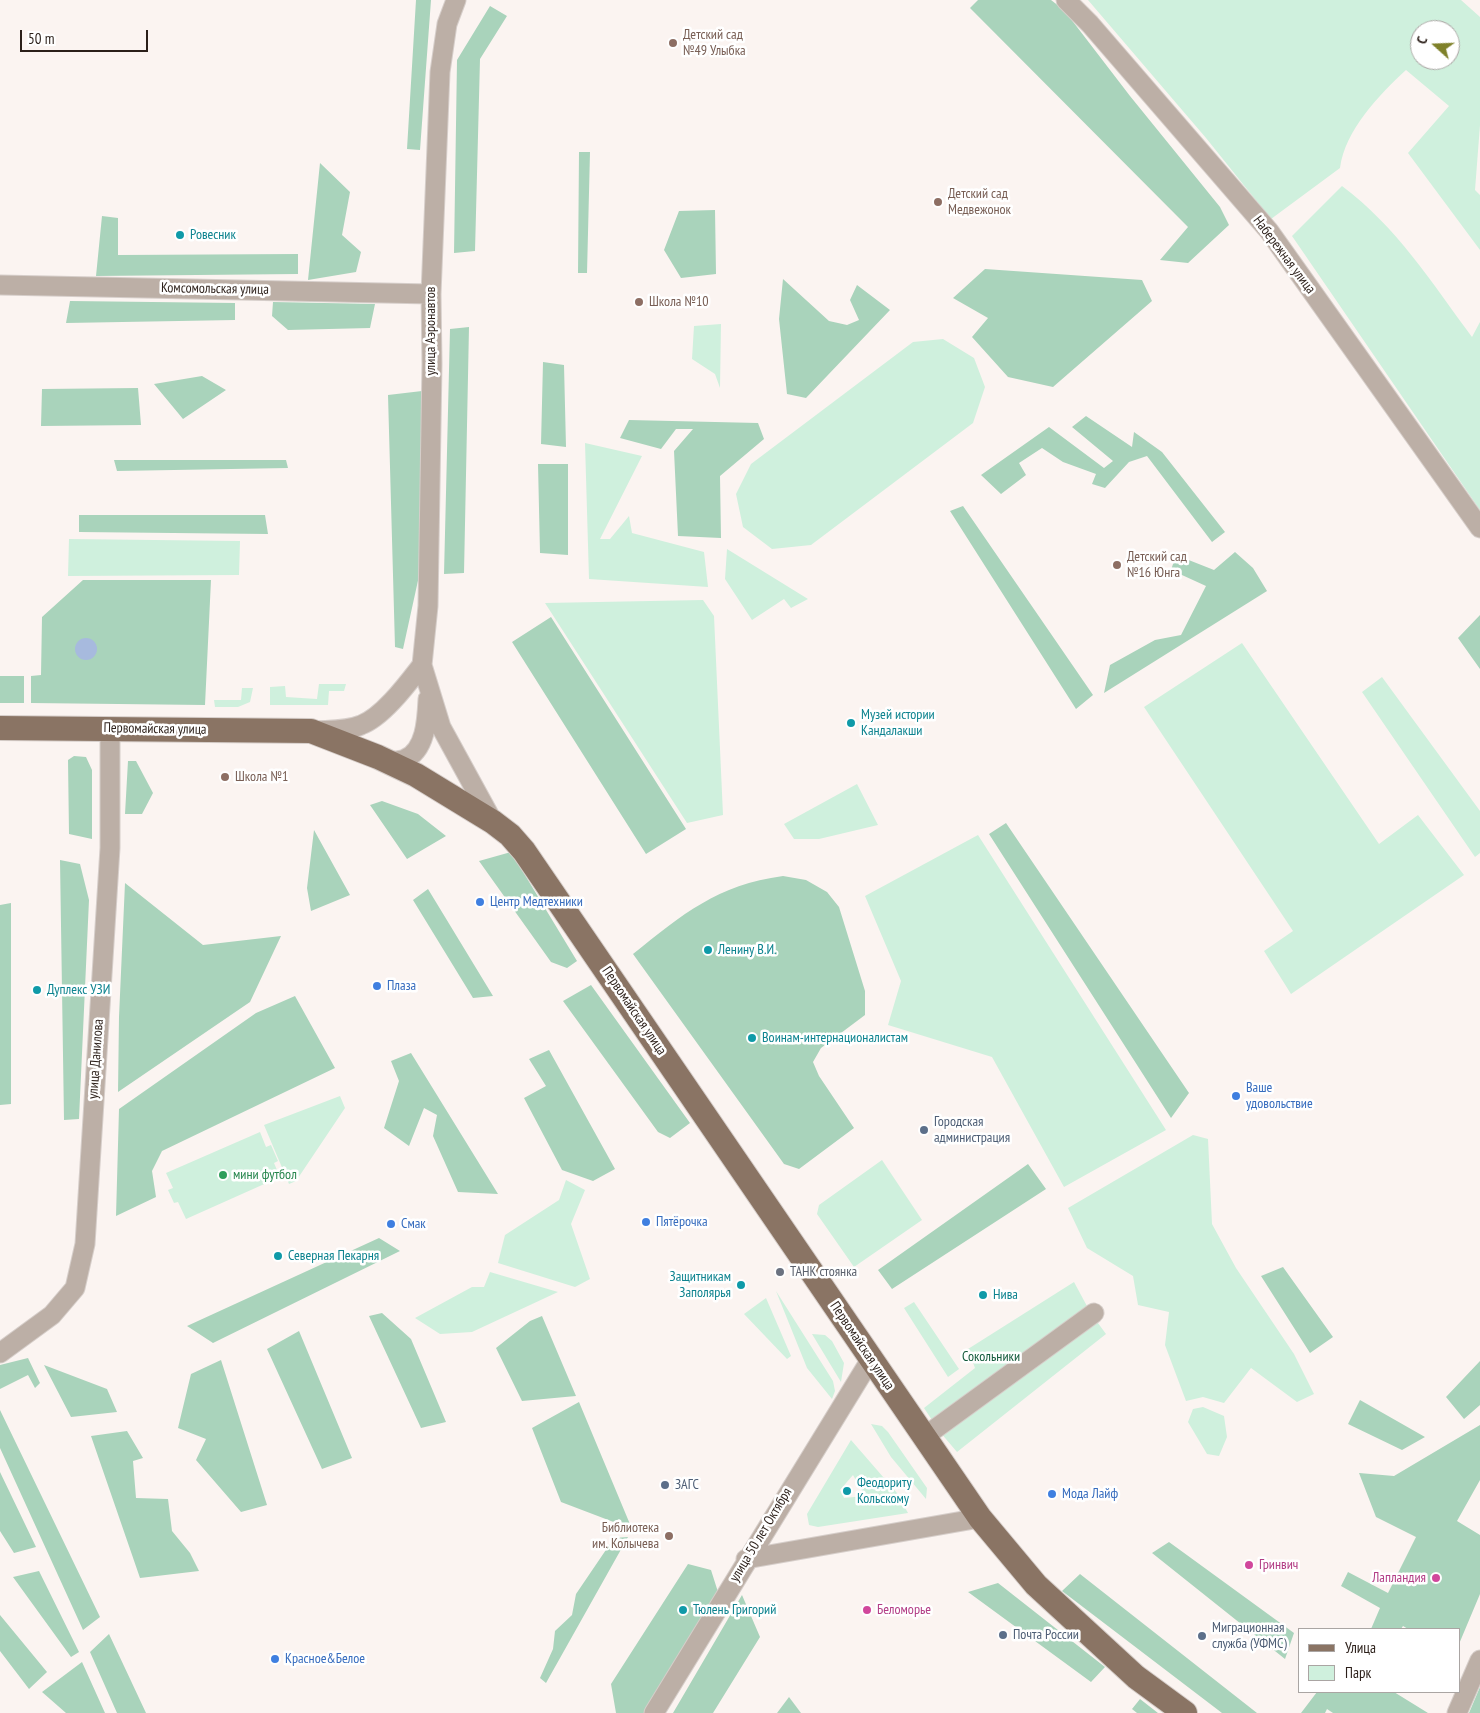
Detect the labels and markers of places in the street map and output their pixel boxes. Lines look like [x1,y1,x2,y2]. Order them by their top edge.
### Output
place label: Детский сад №49 Улыбка [683,27,746,59]
marker: Детский сад №49 Улыбка [667,37,679,49]
place label: Детский сад Медвежонок [948,186,1011,218]
marker: Детский сад Медвежонок [932,196,944,208]
place label: Ровесник [190,227,236,243]
marker: Ровесник [174,229,186,241]
place label: Школа №10 [649,294,709,310]
marker: Школа №10 [633,296,645,308]
place label: Детский сад №16 Юнга [1127,549,1187,582]
marker: Детский сад №16 Юнга [1111,559,1123,571]
place label: Музей истории Кандалакши [861,707,935,740]
marker: Музей истории Кандалакши [845,717,857,729]
place label: Школа №1 [235,769,288,785]
marker: Школа №1 [219,771,231,783]
place label: Центр Медтехники [490,894,583,910]
marker: Центр Медтехники [474,896,486,908]
place label: Ленину В.И. [718,942,777,958]
marker: Ленину В.И. [702,944,714,956]
place label: Плаза [387,978,416,994]
marker: Плаза [371,980,383,992]
place label: Дуплекс УЗИ [47,982,110,998]
marker: Дуплекс УЗИ [31,984,43,996]
place label: Воинам-интернационалистам [762,1030,908,1046]
marker: Воинам-интернационалистам [746,1032,758,1044]
place label: Ваше удовольствие [1246,1080,1313,1112]
marker: Ваше удовольствие [1230,1090,1242,1102]
place label: Городская администрация [934,1114,1010,1146]
marker: Городская администрация [918,1124,930,1136]
place label: мини футбол [233,1167,297,1183]
marker: мини футбол [217,1169,229,1181]
place label: Пятёрочка [656,1214,708,1230]
place label: Смак [401,1216,426,1232]
marker: Пятёрочка [640,1216,652,1228]
marker: Смак [385,1218,397,1230]
place label: Северная Пекарня [288,1248,379,1264]
marker: Северная Пекарня [272,1250,284,1262]
place label: ТАНК стоянка [790,1264,857,1280]
marker: ТАНК стоянка [774,1266,786,1278]
place label: Защитникам Заполярья [670,1269,731,1302]
marker: Защитникам Заполярья [735,1279,747,1291]
place label: Нива [993,1287,1018,1303]
marker: Нива [977,1289,989,1301]
place label: Феодориту Кольскому [857,1475,912,1508]
place label: ЗАГС [675,1477,699,1493]
marker: ЗАГС [659,1479,671,1491]
marker: Феодориту Кольскому [841,1485,853,1497]
place label: Мода Лайф [1062,1486,1118,1502]
marker: Мода Лайф [1046,1488,1058,1500]
place label: Библиотека им. Колычева [592,1520,659,1552]
marker: Библиотека им. Колычева [663,1530,675,1542]
place label: Гринвич [1259,1557,1298,1573]
marker: Гринвич [1243,1559,1255,1571]
place label: Лапландия [1372,1570,1426,1586]
marker: Лапландия [1430,1572,1442,1584]
place label: Тюлень Григорий [693,1602,776,1618]
place label: Беломорье [877,1602,931,1618]
marker: Тюлень Григорий [677,1604,689,1616]
marker: Беломорье [861,1604,873,1616]
place label: Миграционная служба (УФМС) [1212,1620,1287,1652]
place label: Почта России [1013,1627,1079,1643]
marker: Почта России [997,1629,1009,1641]
marker: Миграционная служба (УФМС) [1196,1630,1208,1642]
place label: Красное&Белое [285,1651,365,1667]
marker: Красное&Белое [269,1653,281,1665]

